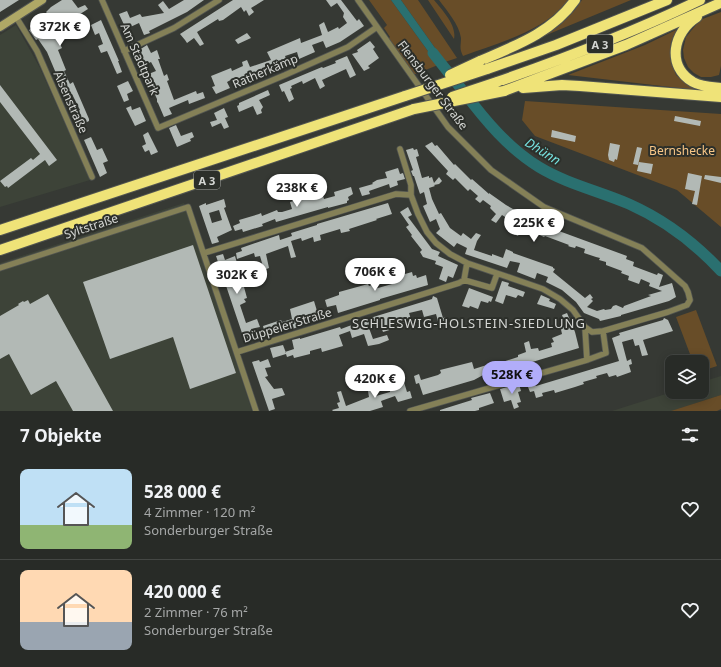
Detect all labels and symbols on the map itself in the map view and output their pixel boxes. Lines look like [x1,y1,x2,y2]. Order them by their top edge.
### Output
pin: 372K € [27,13,93,47]
street label: Am Stadtpark [117,20,164,98]
road number: A 3 [587,35,613,53]
street label: Flensburger Straße [394,37,472,133]
street label: Ratherkämp [230,50,300,92]
street label: Alsenstraße [50,68,92,136]
water label: Dhünn [522,133,564,169]
park label: Bernshecke [649,142,715,159]
road number: A 3 [194,171,220,189]
pin: 238K € [264,174,330,208]
street label: Syltstraße [62,209,120,243]
pin: 225K € [501,209,567,243]
pin: 706K € [342,258,408,292]
pin: 302K € [204,261,270,295]
street label: Düppeler Straße [240,303,334,347]
district label: SCHLESWIG-HOLSTEIN-SIEDLUNG [352,314,586,332]
pin: 528K € [479,361,545,395]
pin: 420K € [342,365,408,399]

